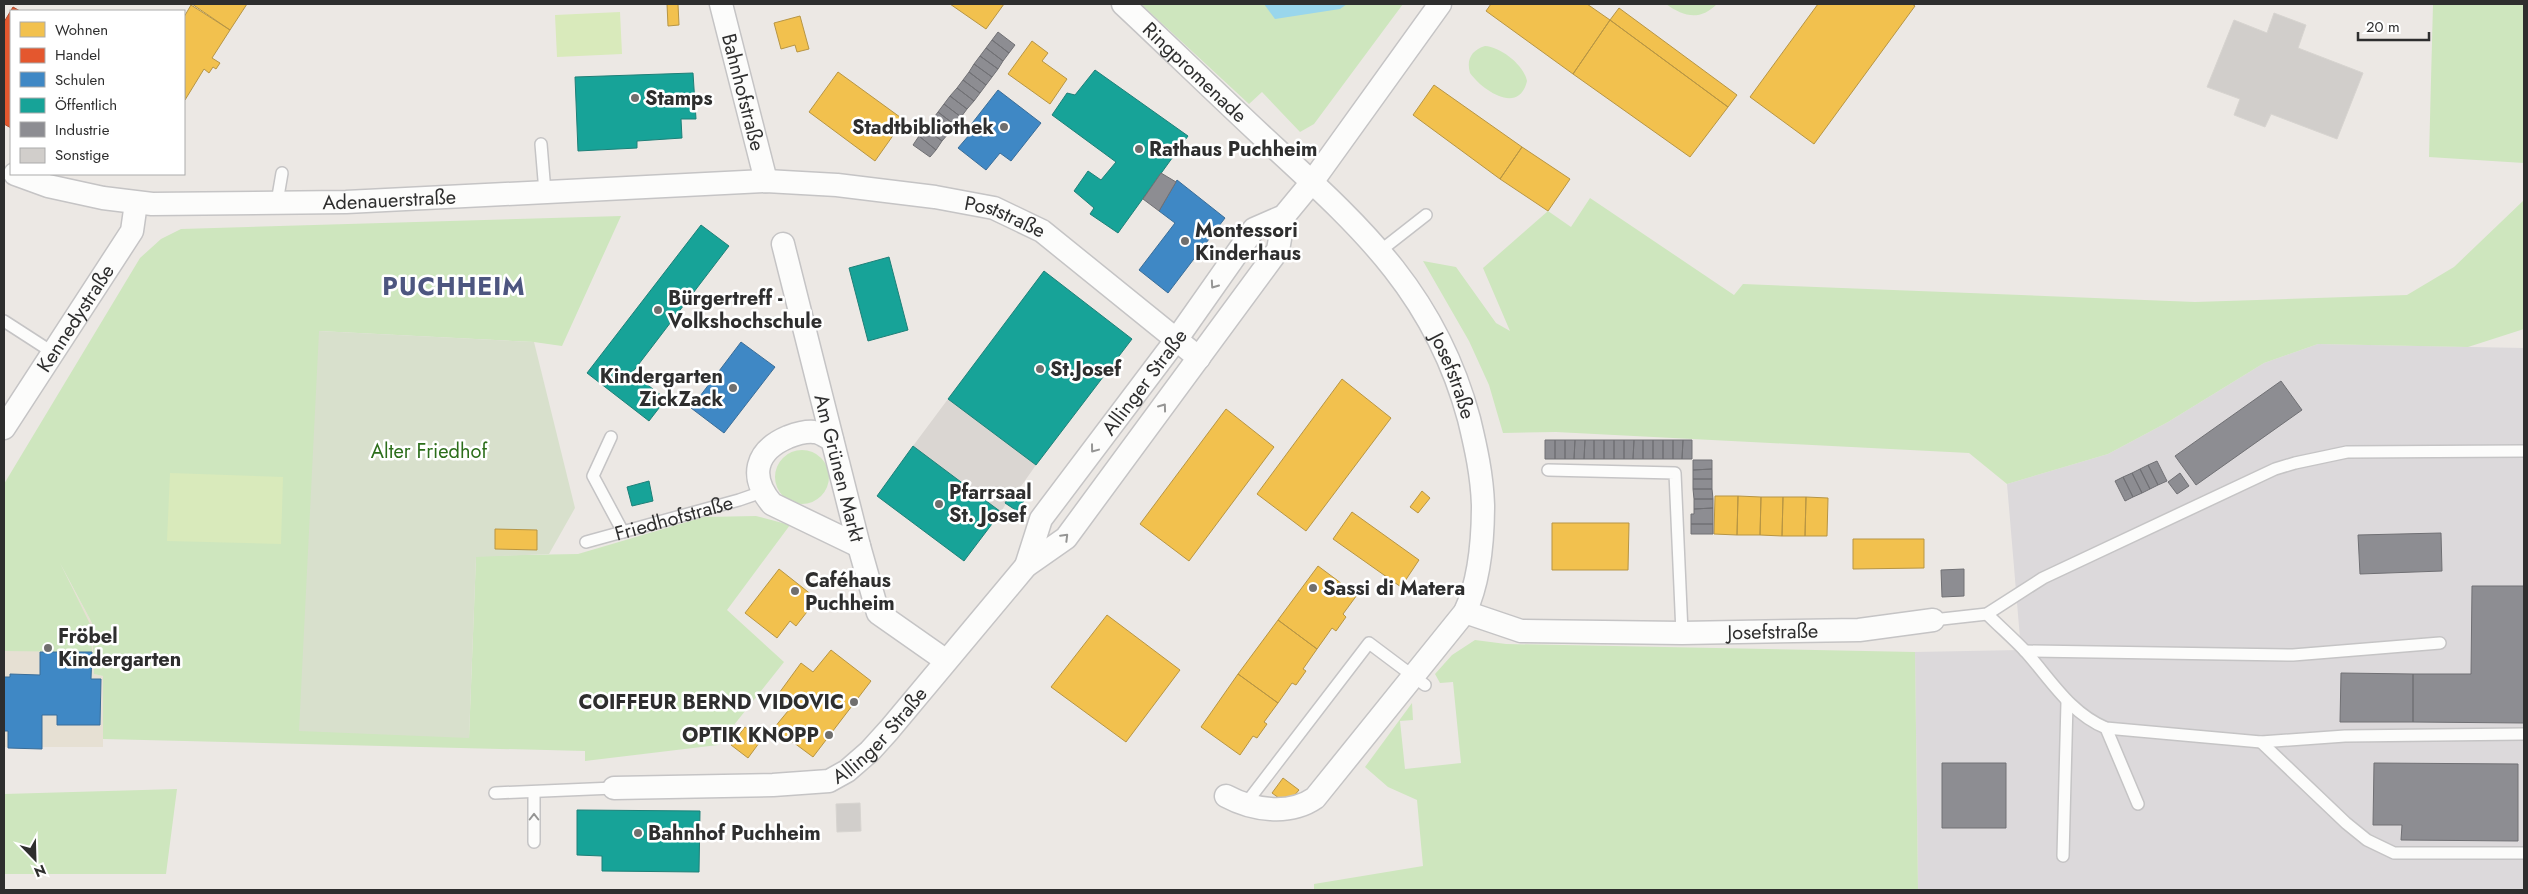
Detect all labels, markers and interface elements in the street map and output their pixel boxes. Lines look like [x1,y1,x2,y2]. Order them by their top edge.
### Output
legend [10,10,185,175]
scale bar [2358,10,2429,42]
street label: Ringpromenade [1136,15,1253,130]
text: 20 m [2366,16,2400,38]
text: Wohnen [55,19,108,41]
street label: Bahnhofstraße [714,31,772,154]
text: Handel [55,44,101,66]
text: Schulen [55,69,105,91]
place label: Stamps [645,84,713,113]
marker: Stamps [629,92,641,104]
text: Öffentlich [55,94,117,116]
place label: Stadtbibliothek [852,113,994,142]
text: Industrie [55,119,110,141]
marker: Stadtbibliothek [998,121,1010,133]
place label: Rathaus Puchheim [1149,135,1317,164]
marker: Rathaus Puchheim [1133,143,1145,155]
text: Sonstige [55,144,109,166]
street label: Adenauerstraße [322,183,457,217]
street label: Poststraße [962,189,1050,245]
place label: Montessori Kinderhaus [1195,216,1301,268]
marker: Montessori Kinderhaus [1179,235,1191,247]
street label: Kennedystraße [30,259,122,378]
district label: PUCHHEIM [382,268,526,304]
one-way arrow [1211,279,1220,289]
place label: Bürgertreff - Volkshochschule [667,284,822,336]
marker: Bürgertreff - Volkshochschule [652,304,664,316]
street label: Allinger Straße [1095,323,1194,442]
street label: Josefstraße [1421,325,1482,422]
place label: St.Josef [1050,355,1122,384]
place label: Kindergarten ZickZack [600,362,723,414]
marker: St.Josef [1034,363,1046,375]
marker: Kindergarten ZickZack [727,382,739,394]
street label: Am Grünen Markt [806,391,871,545]
one-way arrow [1157,404,1165,413]
park label: Alter Friedhof [371,437,488,466]
one-way arrow [1091,443,1100,453]
place label: Pfarrsaal St. Josef [949,478,1032,530]
street label: Friedhofstraße [611,488,736,548]
marker: Pfarrsaal St. Josef [933,498,945,510]
one-way arrow [1059,534,1068,543]
place label: Caféhaus Puchheim [805,566,895,618]
place label: Sassi di Matera [1323,574,1465,603]
marker: Sassi di Matera [1307,582,1319,594]
marker: Caféhaus Puchheim [789,585,801,597]
street label: Josefstraße [1724,617,1819,647]
place label: Fröbel Kindergarten [58,622,181,674]
marker: Fröbel Kindergarten [42,642,54,654]
street label: Allinger Straße [827,681,934,791]
place label: COIFFEUR BERND VIDOVIC [579,688,844,717]
marker: COIFFEUR BERND VIDOVIC [848,696,860,708]
place label: OPTIK KNOPP [682,721,819,750]
marker: OPTIK KNOPP [823,729,835,741]
one-way arrow [529,813,539,820]
place label: Bahnhof Puchheim [648,819,821,848]
marker: Bahnhof Puchheim [632,827,644,839]
north arrow [10,834,60,884]
text: N [31,860,49,882]

